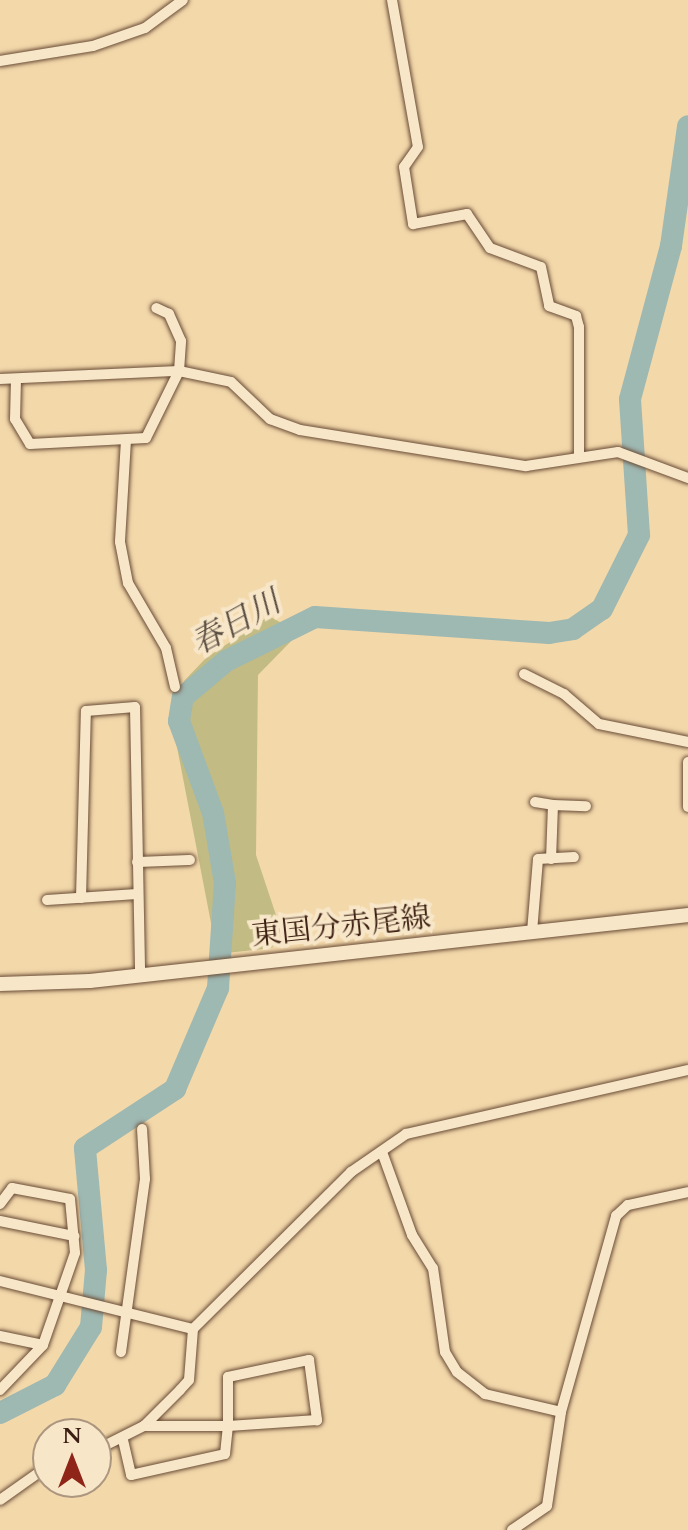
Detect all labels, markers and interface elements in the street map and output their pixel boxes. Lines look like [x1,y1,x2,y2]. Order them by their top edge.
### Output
water label: 春日川 [185,583,287,663]
street label: 東国分赤尾線 [250,900,432,954]
north arrow [32,1418,112,1498]
text: N [62,1421,82,1451]

